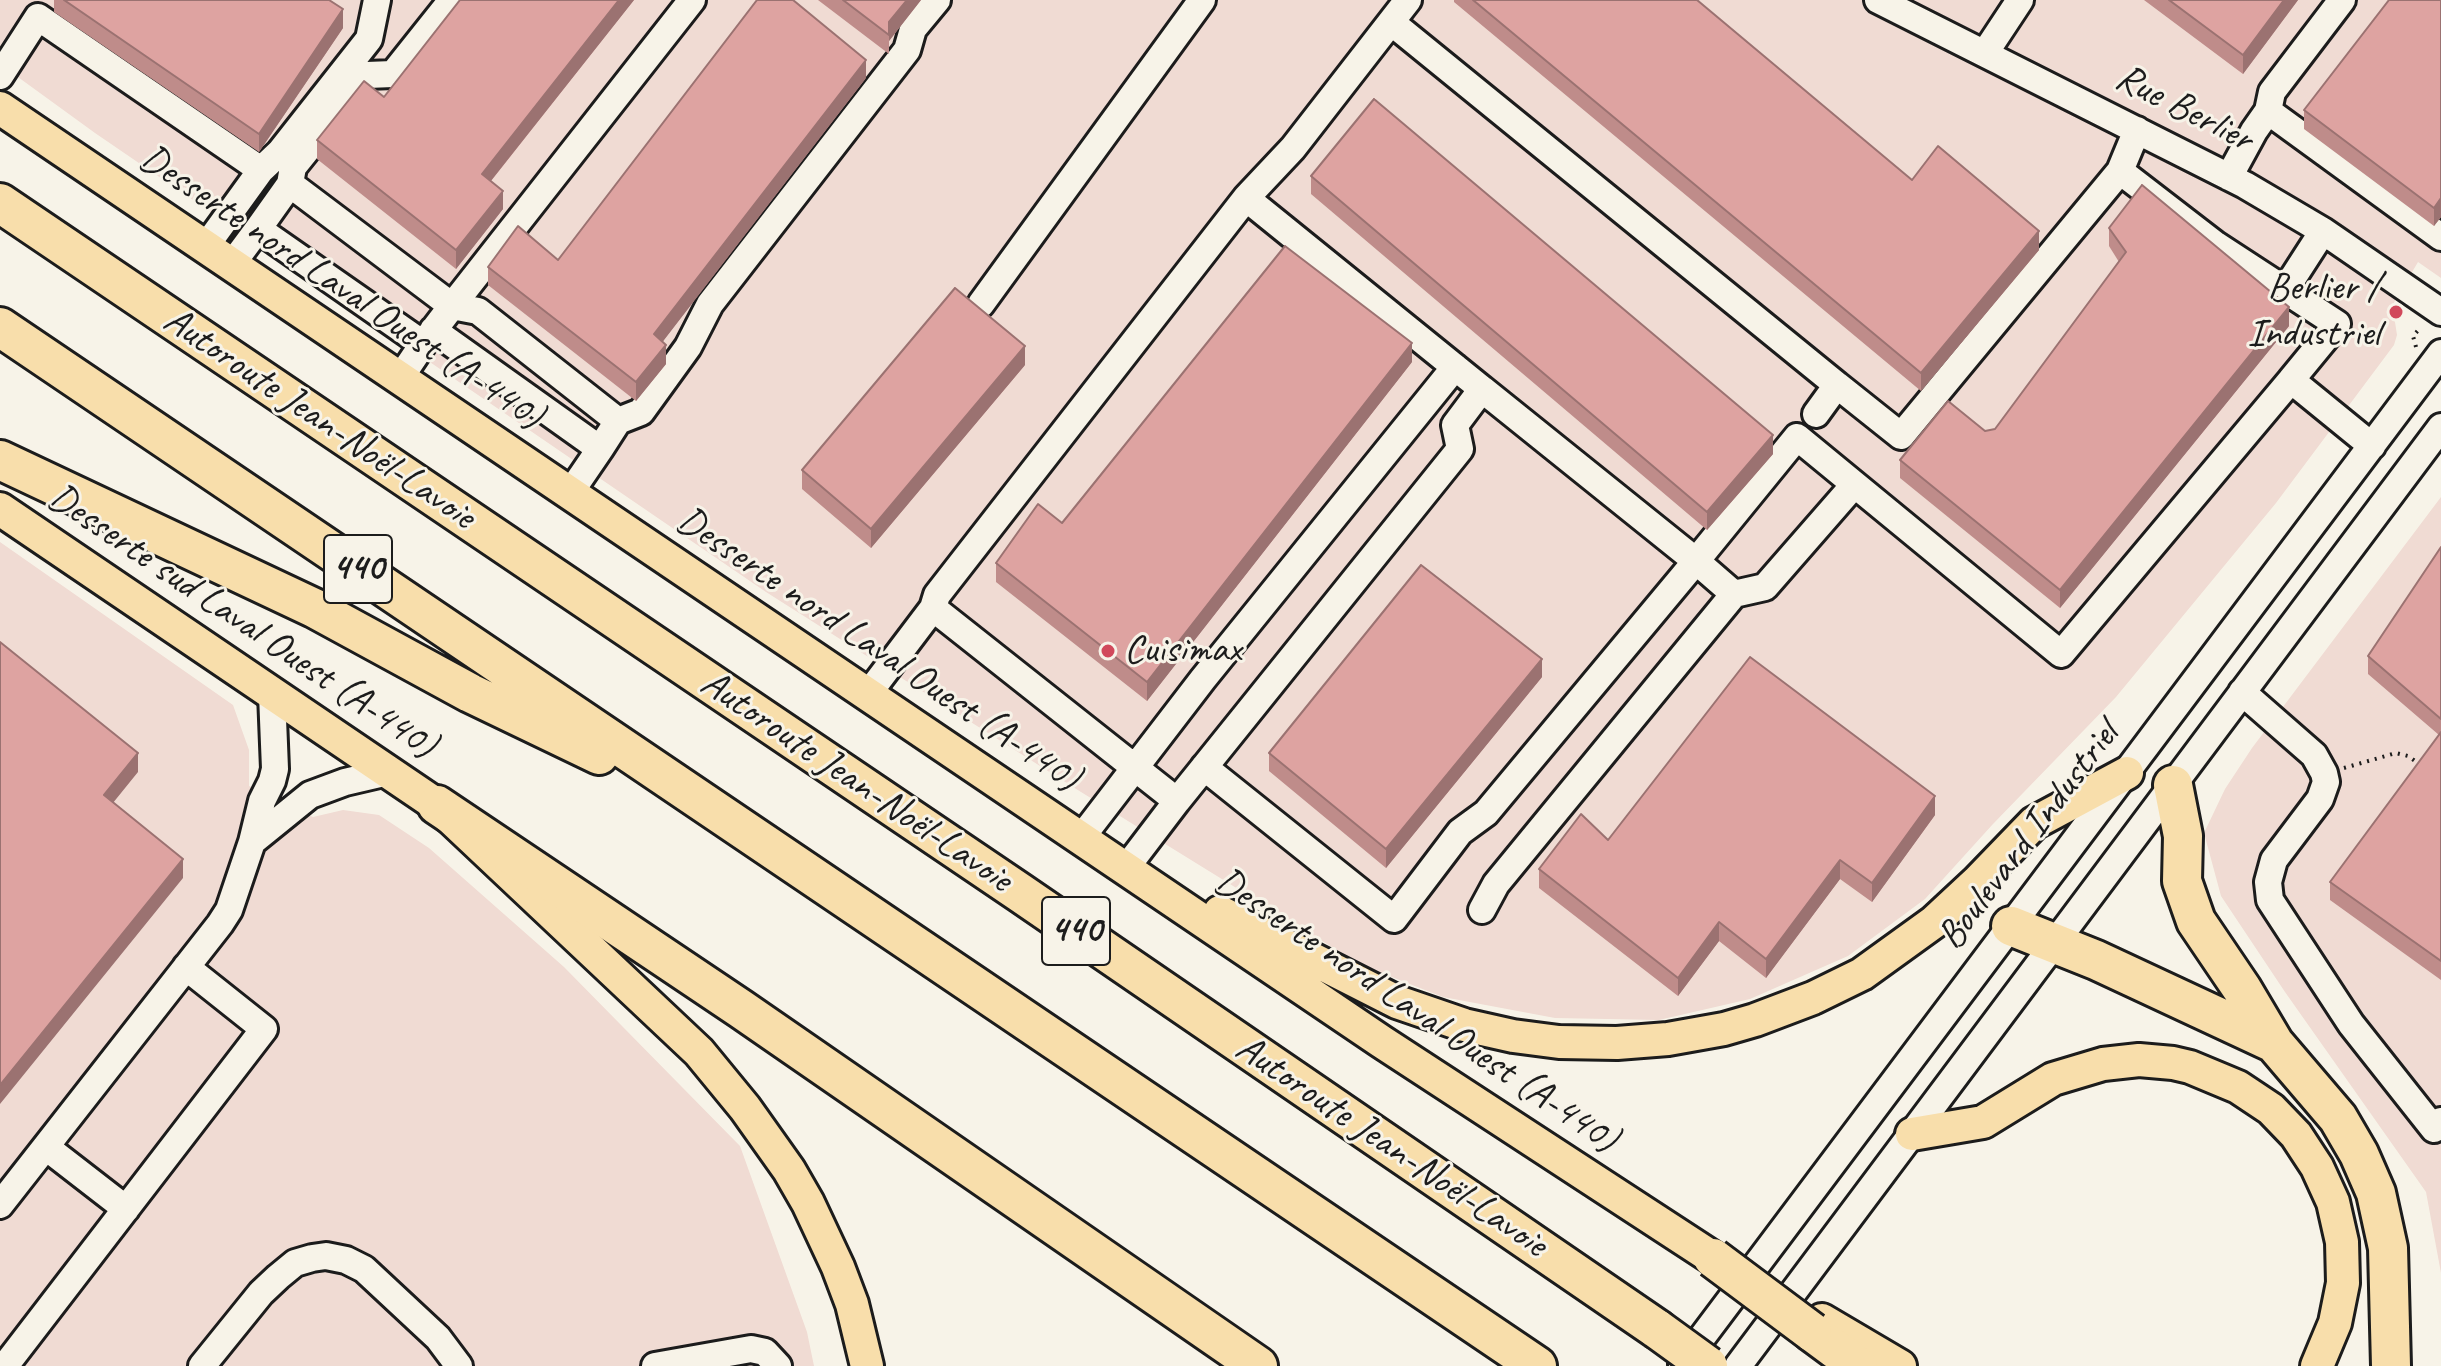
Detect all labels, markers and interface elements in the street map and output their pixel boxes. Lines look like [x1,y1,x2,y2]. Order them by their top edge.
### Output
street label: Rue Berlier [2107,54,2261,164]
street label: Desserte nord Laval Ouest (A-440) [130,135,552,441]
place label: Berlier / Industriel [2247,265,2380,359]
street label: Autoroute Jean-Noël-Lavoie [154,297,484,541]
marker: Berlier / Industriel [2387,303,2405,321]
street label: Desserte sud Laval Ouest (A-440) [39,474,445,770]
street label: Desserte nord Laval Ouest (A-440) [667,497,1089,803]
road number: 440 [324,535,392,603]
place label: Cuisimax [1124,627,1242,675]
marker: Cuisimax [1099,642,1117,660]
street label: Autoroute Jean-Noël-Lavoie [691,660,1021,904]
street label: Boulevard Industriel [1928,713,2130,959]
street label: Desserte nord Laval Ouest (A-440) [1205,858,1627,1164]
road number: 440 [1042,897,1110,965]
street label: Autoroute Jean-Noël-Lavoie [1226,1025,1556,1269]

